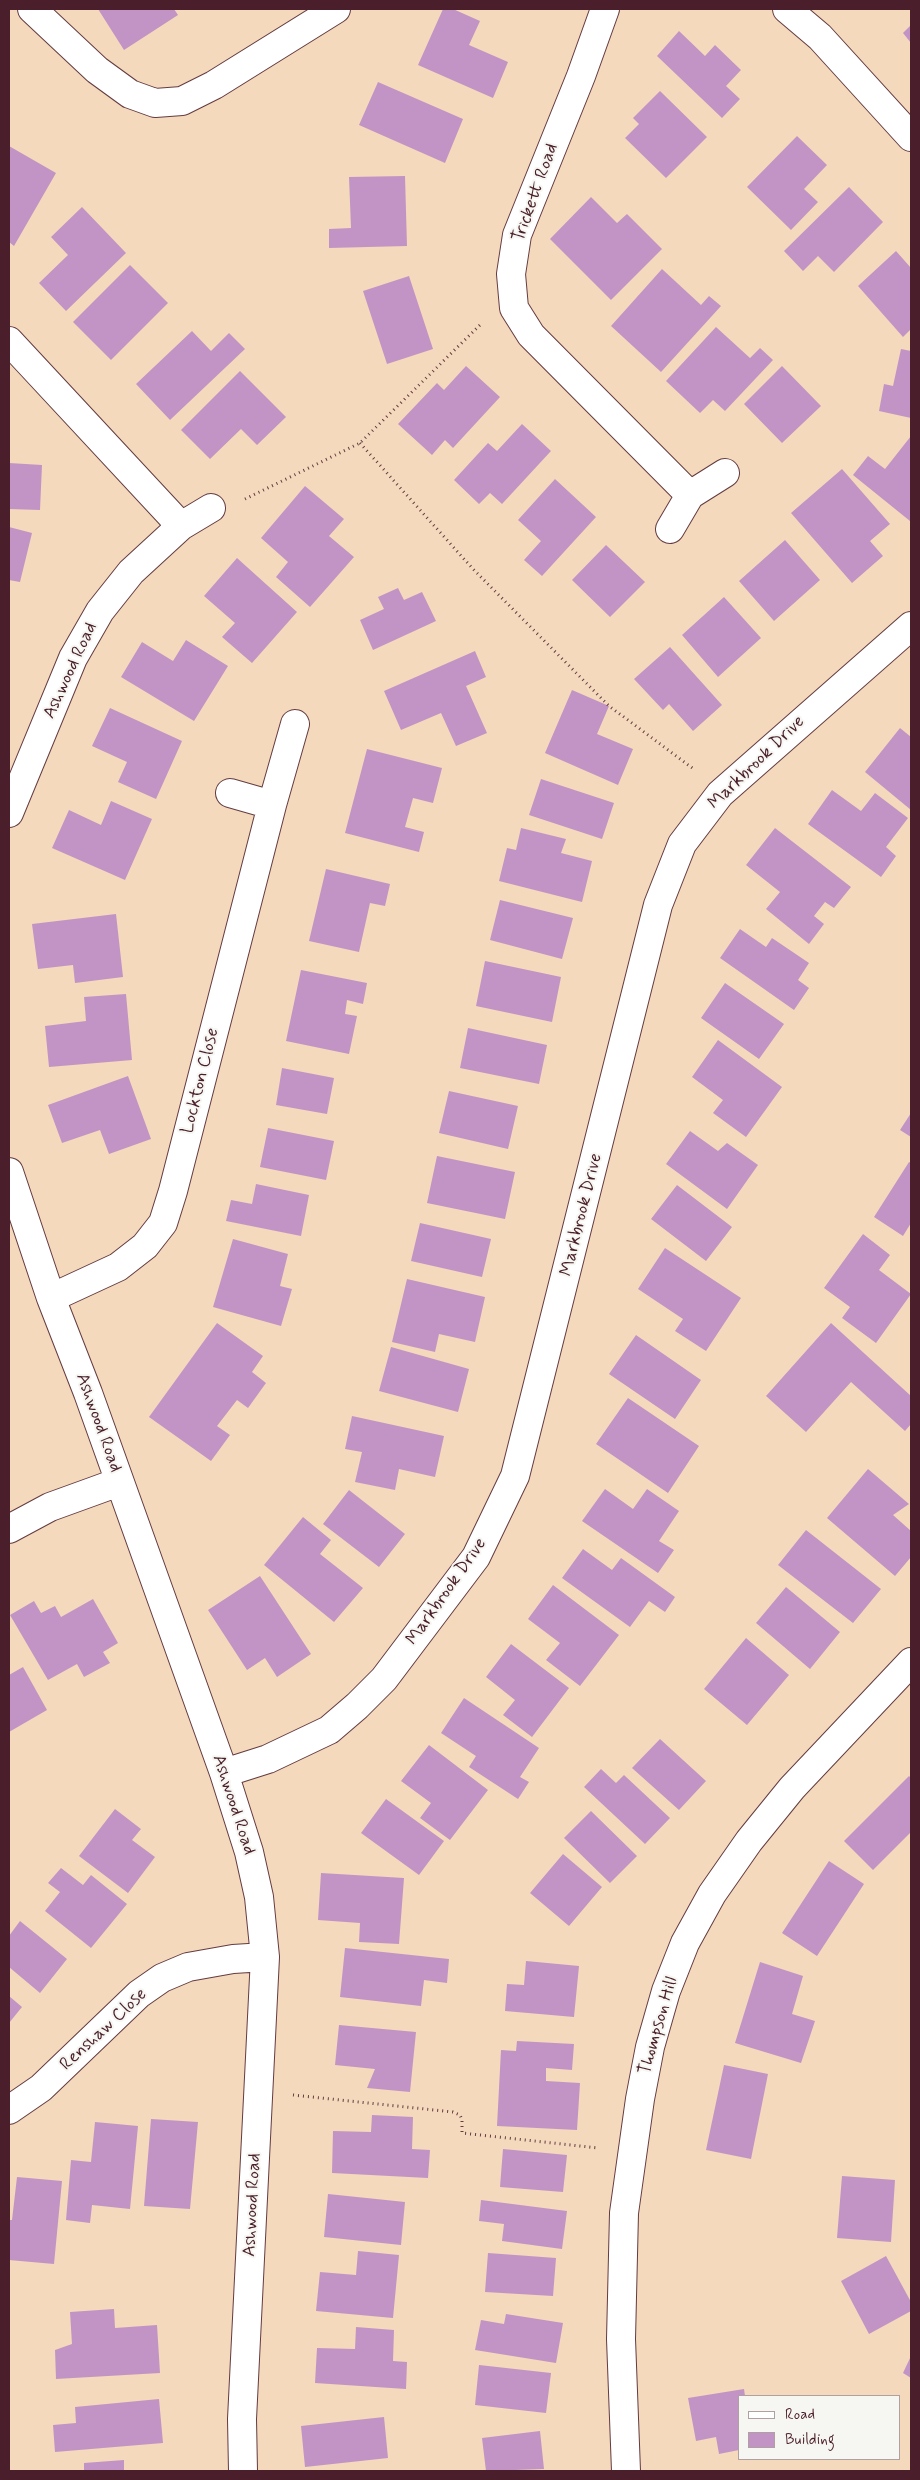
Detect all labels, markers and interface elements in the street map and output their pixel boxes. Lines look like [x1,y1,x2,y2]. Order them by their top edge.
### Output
street label: Trickett Road [508,141,564,245]
street label: Ashwood Road [39,619,103,723]
street label: Markbrook Drive [704,712,810,814]
street label: Lockton Close [177,1026,225,1136]
street label: Markbrook Drive [556,1151,608,1279]
street label: Ashwood Road [70,1371,126,1475]
street label: Markbrook Drive [402,1534,492,1650]
street label: Ashwood Road [207,1752,259,1858]
street label: Thompson Hill [635,1974,683,2078]
street label: Renshaw Close [56,1984,152,2076]
street label: Ashwood Road [239,2153,267,2257]
legend [738,2395,900,2460]
text: Road [785,2405,815,2425]
text: Building [785,2430,835,2450]

